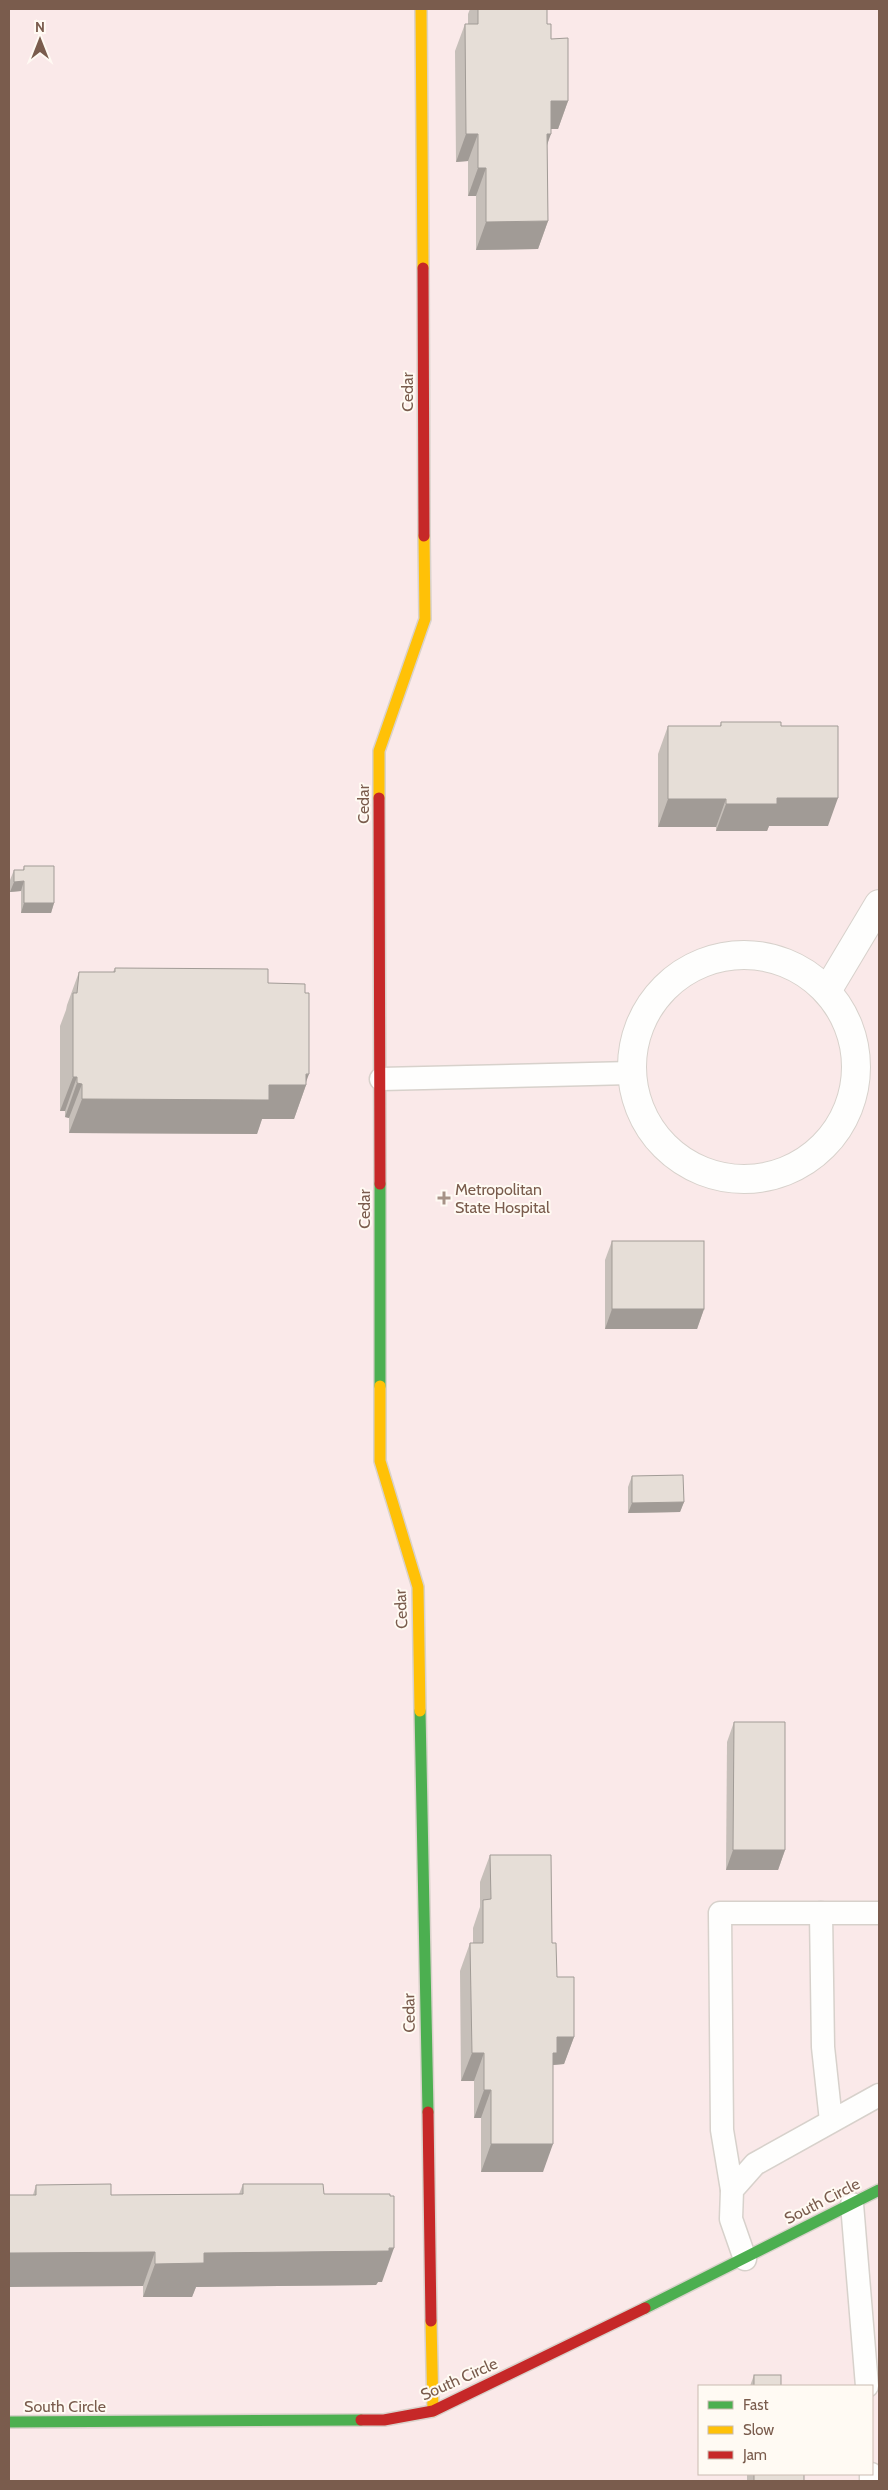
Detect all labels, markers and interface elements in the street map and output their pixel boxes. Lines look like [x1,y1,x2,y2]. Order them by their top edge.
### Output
north arrow [15,15,65,65]
text: N [35,18,45,36]
street label: Cedar [398,371,417,412]
street label: Cedar [354,783,373,824]
place label: Metropolitan State Hospital [455,1180,550,1217]
street label: Cedar [355,1188,374,1229]
marker: Metropolitan State Hospital [437,1191,451,1205]
street label: Cedar [390,1588,412,1629]
street label: Cedar [399,1992,419,2033]
street label: South Circle [781,2174,863,2228]
street label: South Circle [418,2354,500,2404]
legend [698,2385,873,2475]
text: Fast [743,2396,768,2414]
street label: South Circle [24,2397,106,2416]
text: Slow [743,2421,774,2439]
text: Jam [742,2446,767,2464]

